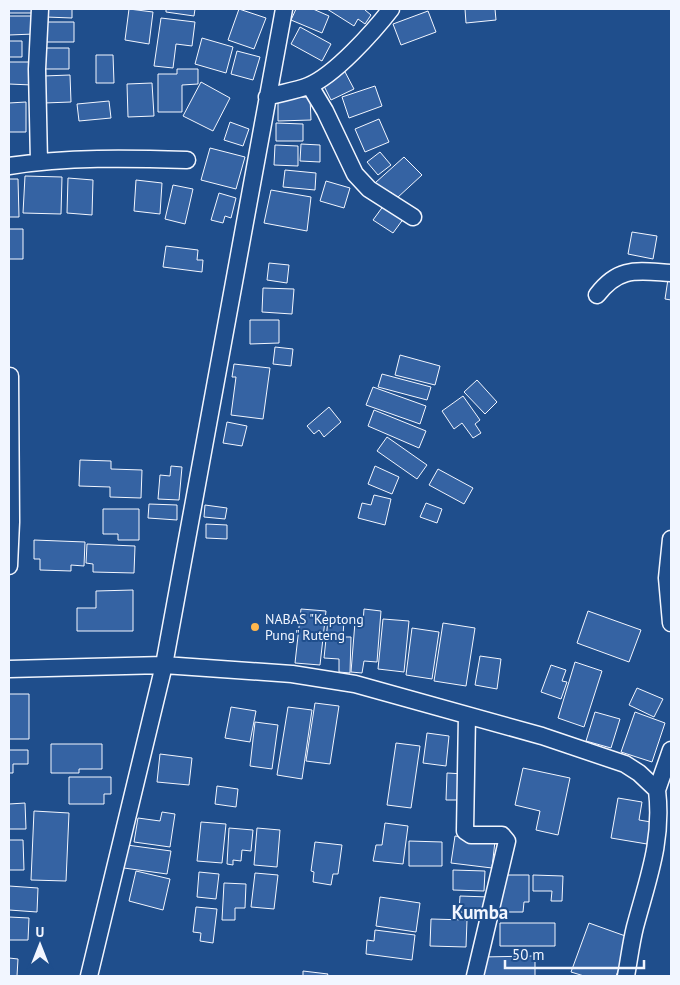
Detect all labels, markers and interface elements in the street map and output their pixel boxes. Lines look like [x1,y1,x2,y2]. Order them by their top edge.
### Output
place label: NABAS "Keptong Pung" Ruteng [265,610,364,644]
marker: NABAS "Keptong Pung" Ruteng [249,621,261,633]
district label: Kumba [452,900,508,924]
north arrow [15,920,65,970]
text: U [36,923,44,941]
scale bar [505,938,644,970]
text: 50 m [512,945,545,964]

